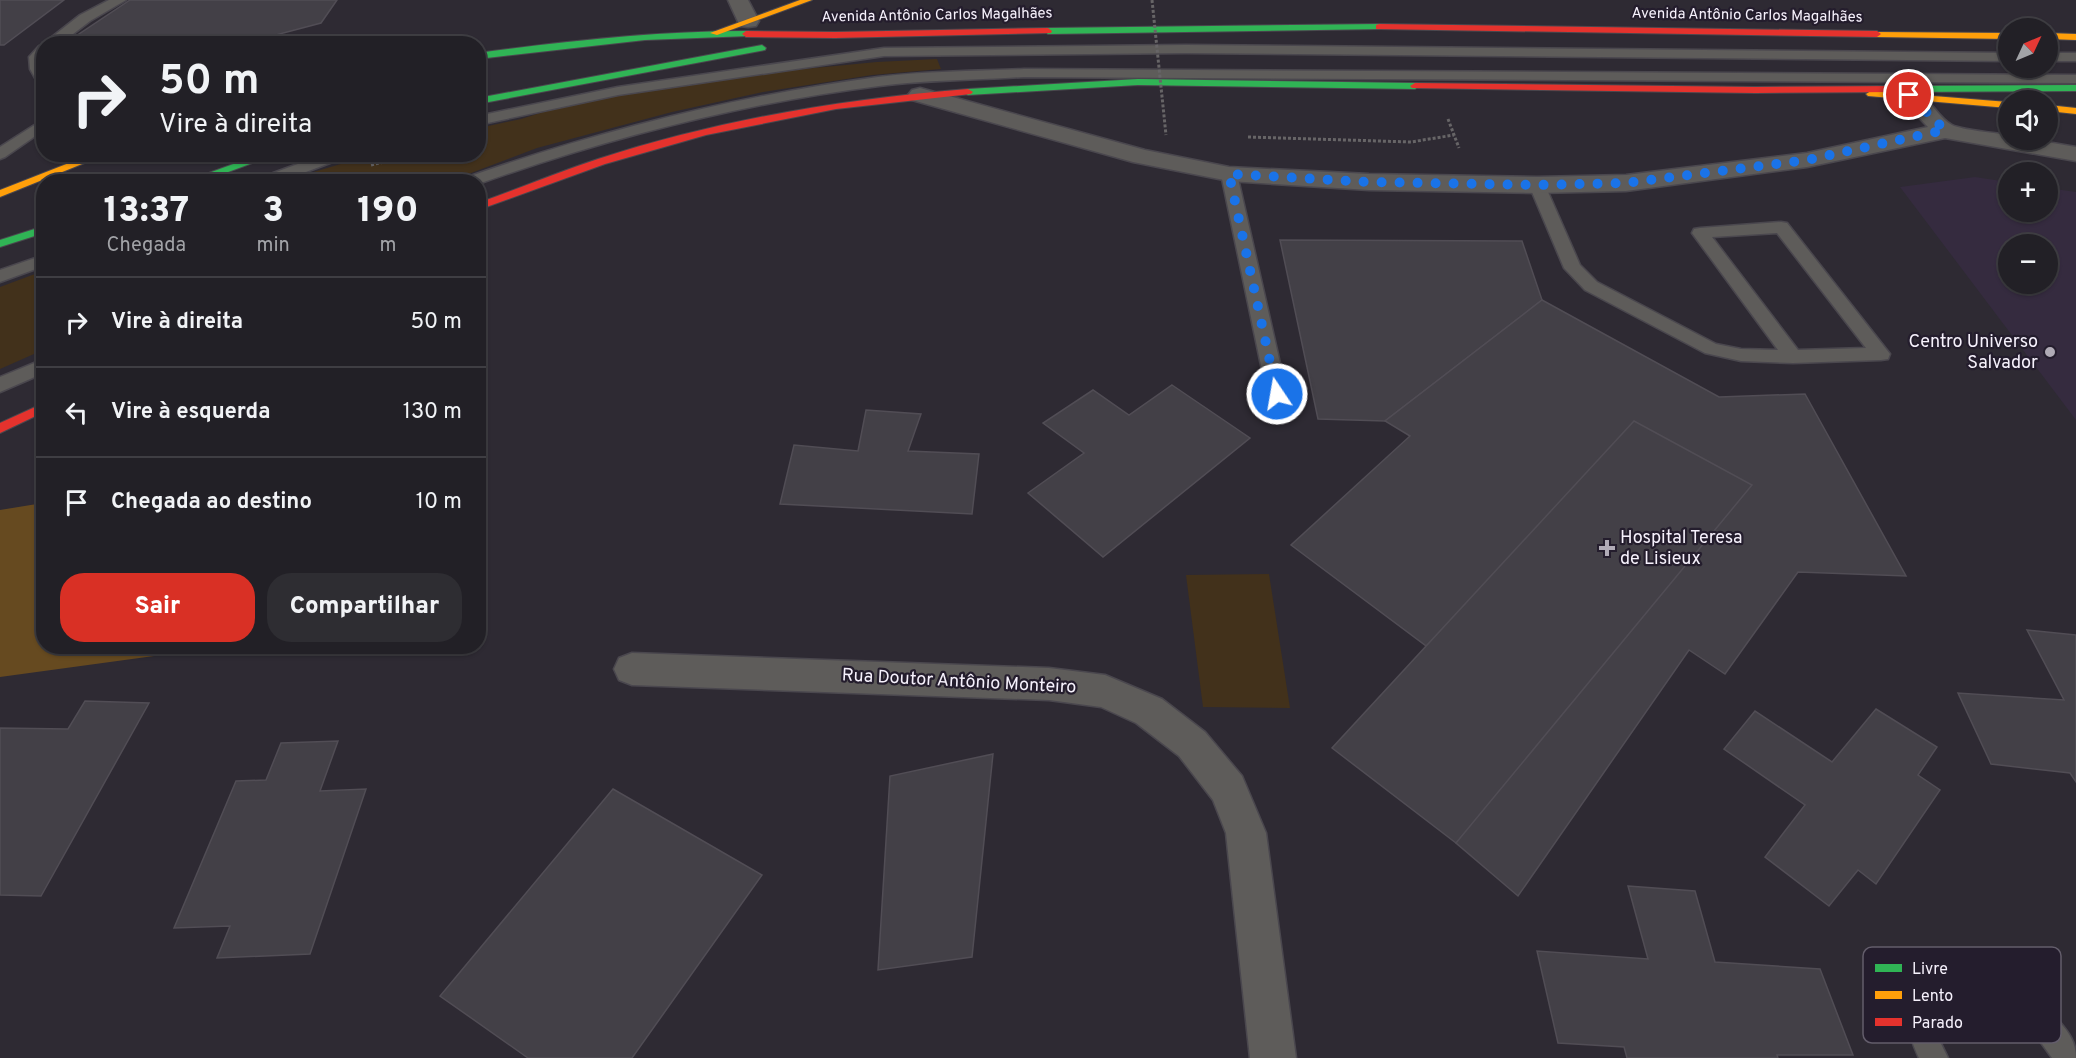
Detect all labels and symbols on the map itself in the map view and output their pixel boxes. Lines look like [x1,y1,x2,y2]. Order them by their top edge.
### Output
street label: Avenida Antônio Carlos Magalhães [821,4,1053,28]
street label: Avenida Antônio Carlos Magalhães [1631,4,1863,28]
north arrow [1998,18,2058,78]
pin [1883,69,1934,120]
place label: Centro Universo Salvador [1908,331,2038,375]
marker: Centro Universo Salvador [2043,345,2057,359]
position arrow [1245,362,1309,426]
place label: Hospital Teresa de Lisieux [1620,527,1743,571]
marker: Hospital Teresa de Lisieux [1598,539,1616,557]
street label: Rua Doutor Antônio Monteiro [841,664,1077,700]
legend [1863,947,2061,1043]
text: Livre [1912,960,1948,980]
text: Lento [1912,987,1953,1007]
text: Parado [1912,1014,1963,1034]

